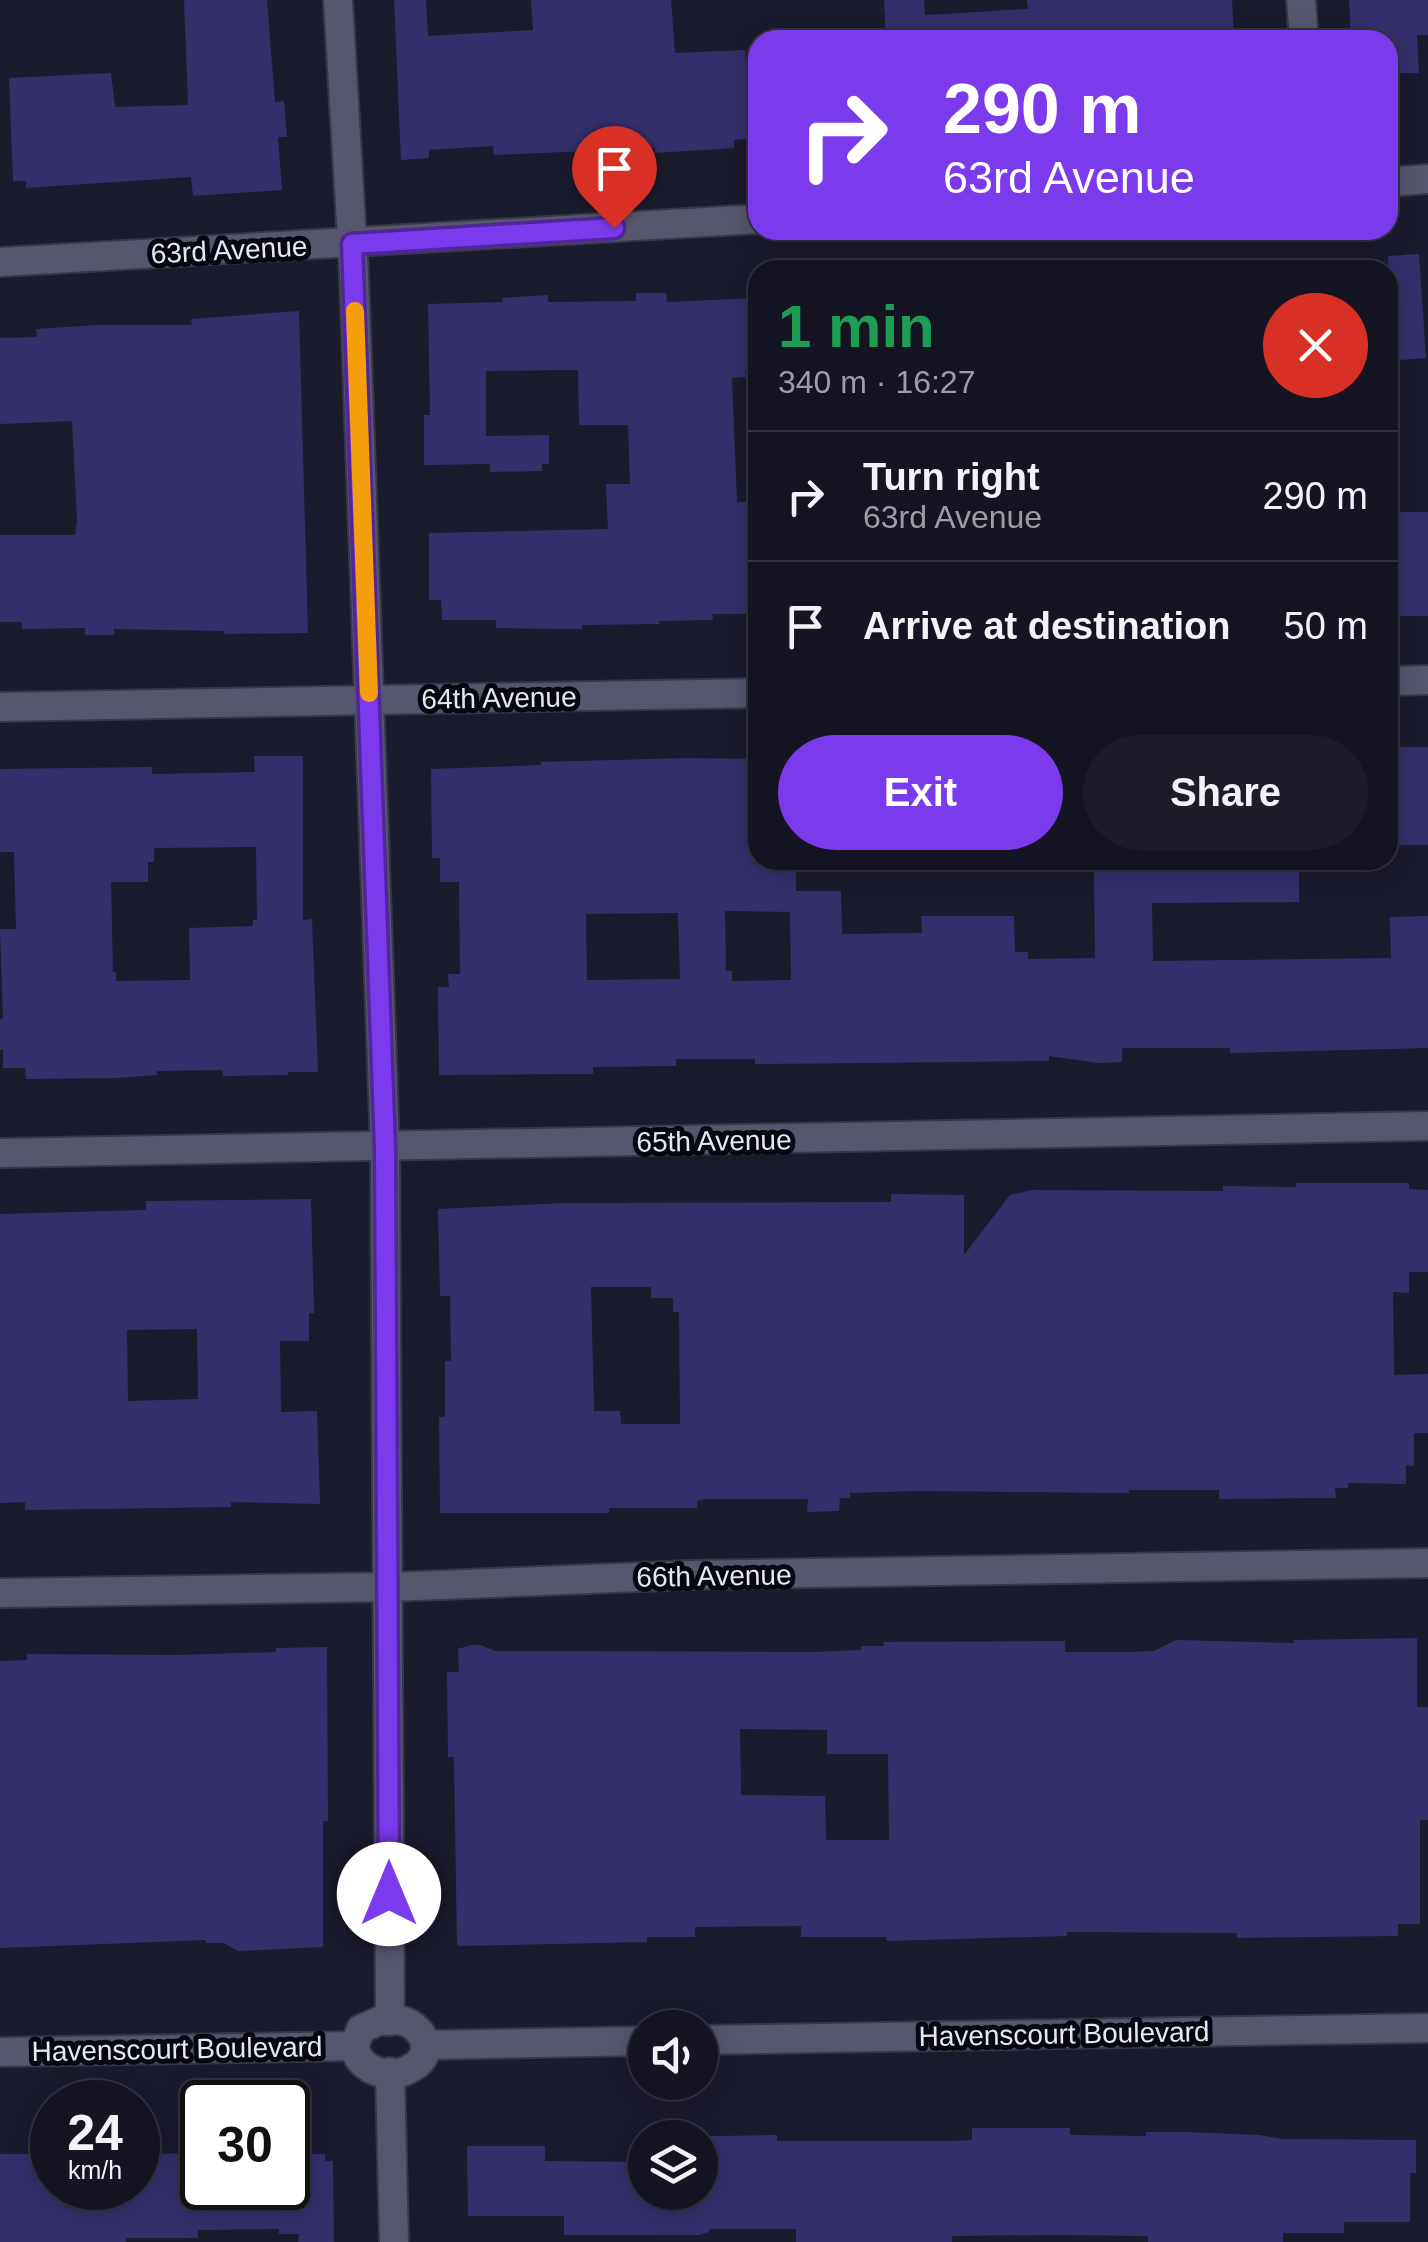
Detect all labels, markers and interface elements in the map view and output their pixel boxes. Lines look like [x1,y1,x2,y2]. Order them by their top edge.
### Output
icon: right [778,70,908,200]
text: 290 m [943,70,1141,148]
pin [572,126,657,229]
icon: arrive [587,141,642,196]
text: 63rd Avenue [943,152,1195,203]
street label: 63rd Avenue [150,230,308,270]
text: 1 min [778,293,935,360]
button: close [1263,293,1368,398]
text: 340 m · 16:27 [778,364,975,400]
text: Turn right [863,456,1040,498]
icon: right [778,469,833,524]
text: 290 m [1262,475,1368,517]
text: 63rd Avenue [863,499,1042,535]
icon: arrive [778,599,833,654]
text: Arrive at destination [863,605,1230,647]
text: 50 m [1284,605,1368,647]
street label: 64th Avenue [421,681,577,715]
button: Exit [778,735,1063,850]
button: Share [1083,735,1368,850]
street label: 65th Avenue [636,1124,792,1158]
street label: 66th Avenue [636,1559,792,1593]
position arrow [337,1842,441,1946]
map controls [628,2010,718,2210]
button: sound [628,2010,718,2100]
street label: Havenscourt Boulevard [918,2016,1210,2052]
street label: Havenscourt Boulevard [31,2031,323,2067]
speed limit sign: 30 [180,2080,310,2210]
text: 24 [67,2105,123,2161]
button: layers [628,2120,718,2210]
text: km/h [68,2156,122,2184]

